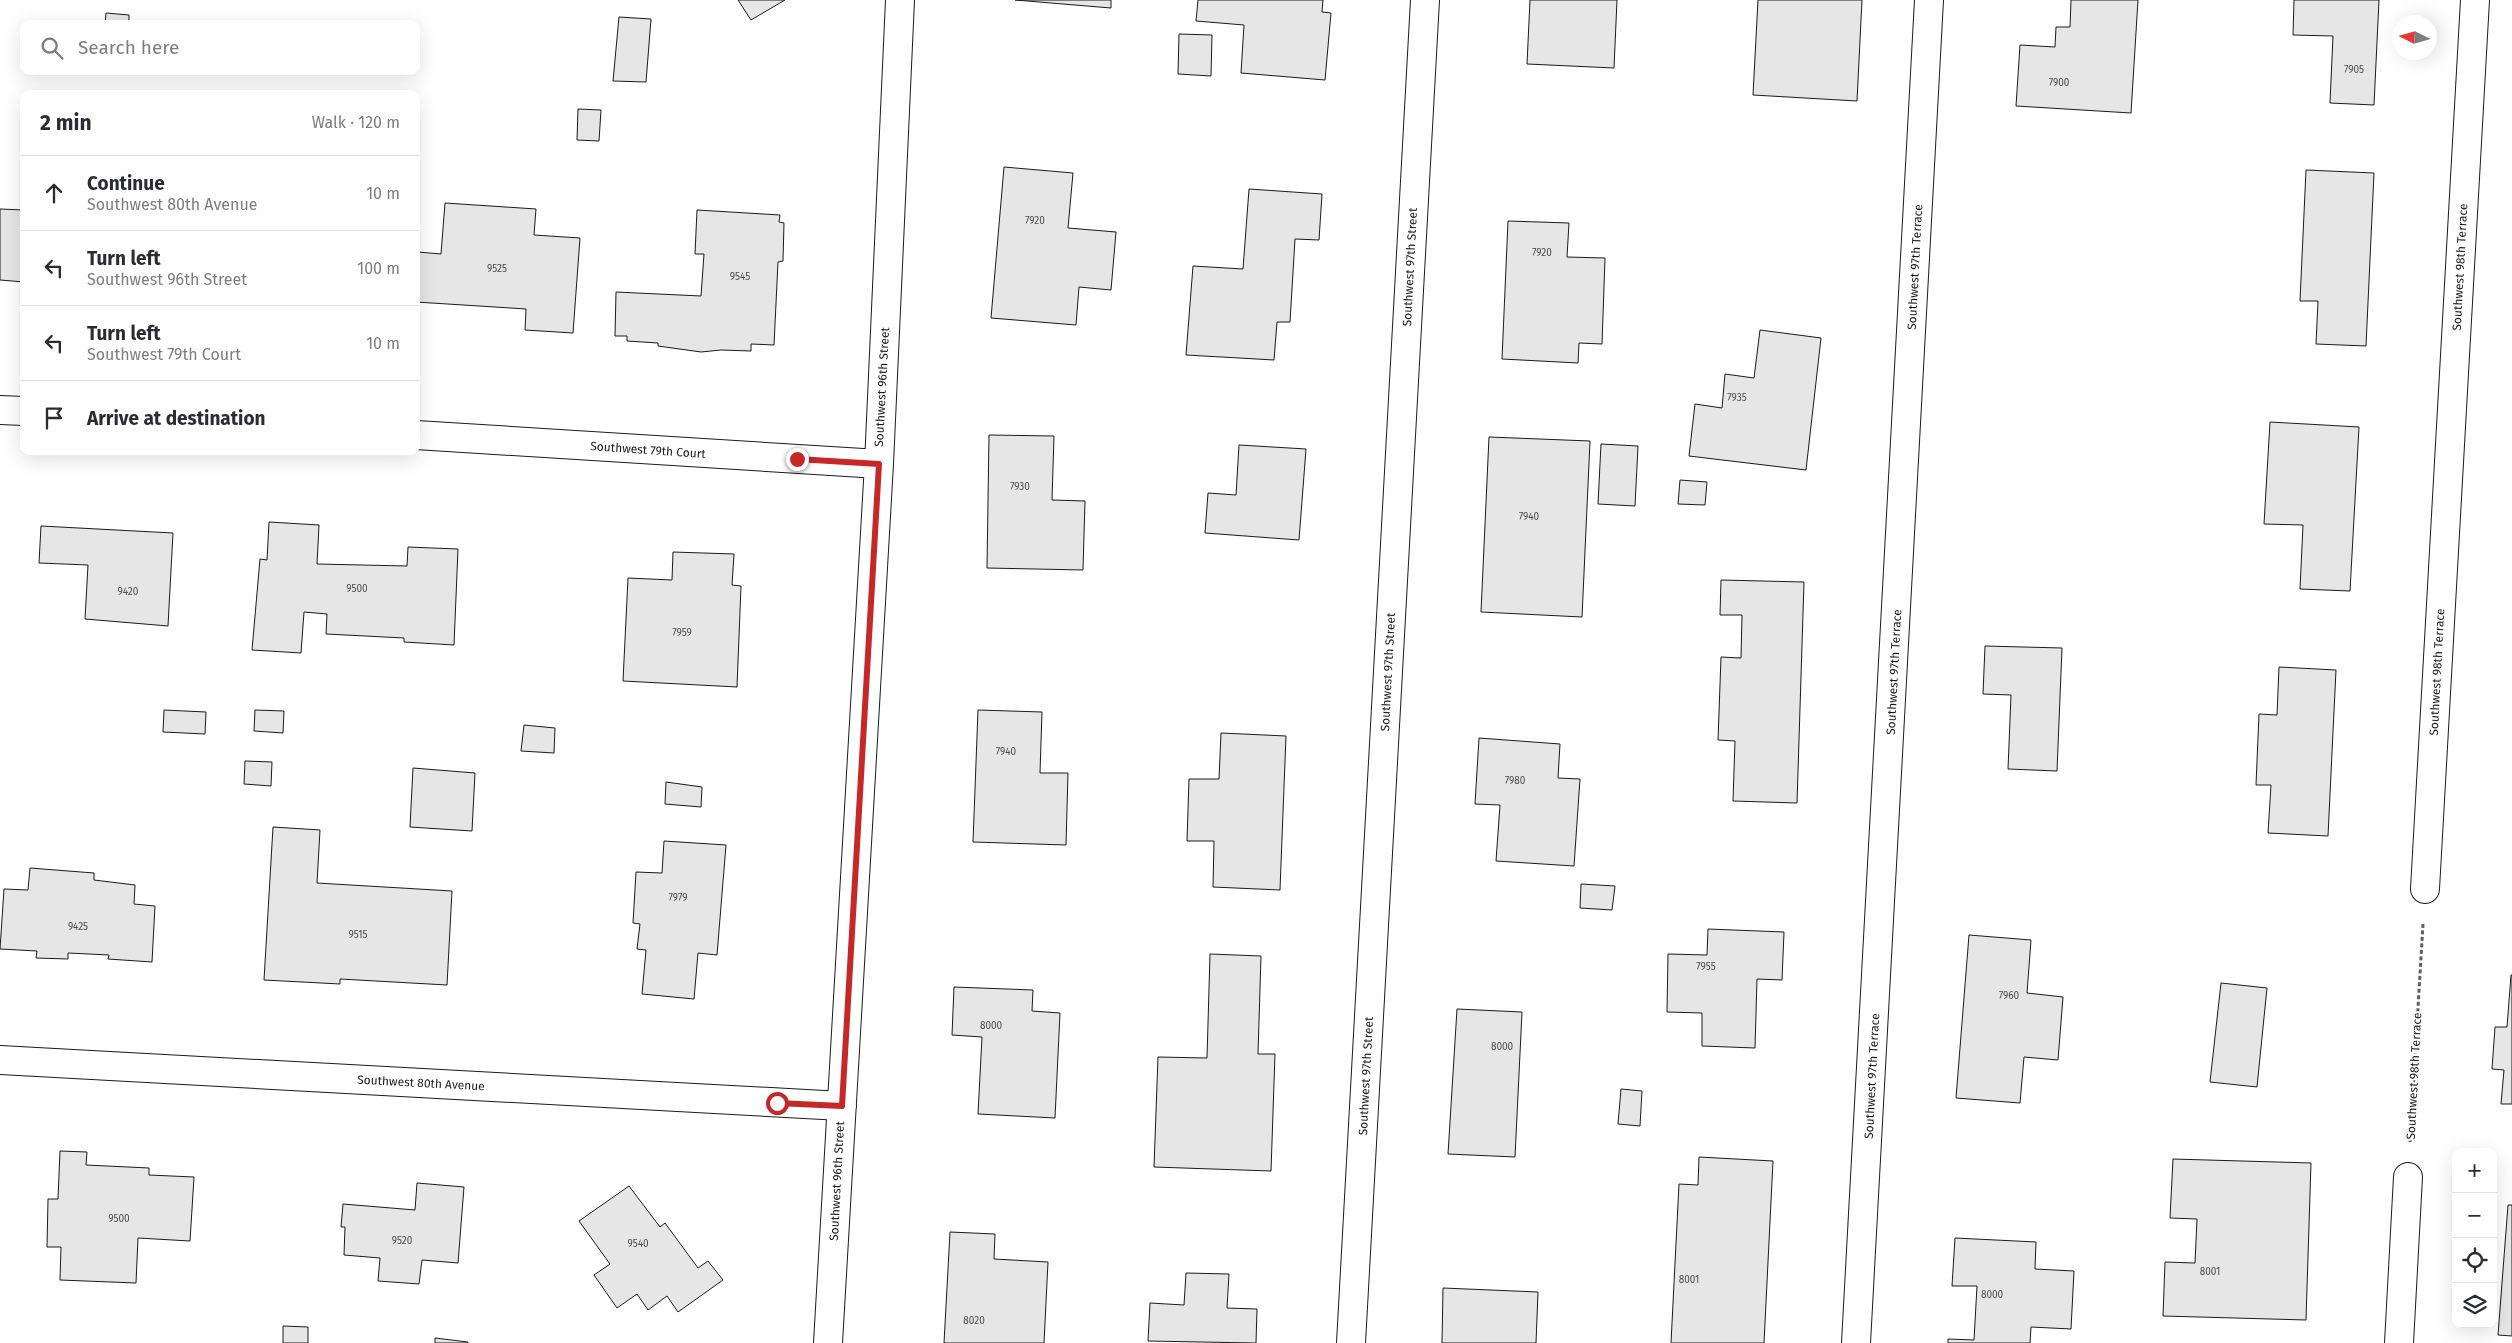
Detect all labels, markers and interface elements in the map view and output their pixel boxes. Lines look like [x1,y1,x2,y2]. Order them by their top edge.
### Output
north arrow [2392,15,2437,60]
search box [20,20,420,75]
icon: search [38,34,66,62]
text: Search here [78,36,179,59]
house number: 7905 [2344,64,2364,76]
house number: 7900 [2049,77,2070,89]
text: 2 min [40,110,92,136]
text: Walk · 120 m [312,113,400,132]
text: Continue [87,172,165,195]
icon: ahead [40,179,68,207]
text: 10 m [366,184,400,203]
text: Southwest 80th Avenue [87,195,257,214]
street label: Southwest 98th Terrace [2450,203,2470,331]
street label: Southwest 97th Terrace [1905,204,1925,330]
street label: Southwest 97th Street [1400,207,1420,327]
house number: 7920 [1025,215,1045,227]
text: Turn left [87,247,161,270]
house number: 7920 [1532,247,1552,259]
icon: left [40,254,68,282]
text: 100 m [357,259,400,278]
house number: 9525 [487,263,507,275]
text: Southwest 96th Street [87,270,247,289]
house number: 9545 [730,271,750,283]
text: Turn left [87,322,161,345]
street label: Southwest 96th Street [872,326,892,447]
icon: left [40,329,68,357]
text: 10 m [366,334,400,353]
text: Southwest 79th Court [87,345,241,364]
house number: 7935 [1727,392,1747,404]
icon: arrive [40,404,68,432]
text: Arrive at destination [87,407,266,430]
street label: Southwest 79th Court [590,439,707,461]
route end [786,448,809,471]
house number: 7930 [1010,481,1030,493]
house number: 7940 [1519,511,1540,523]
house number: 9500 [346,583,368,595]
house number: 9420 [118,586,139,598]
street label: Southwest 98th Terrace [2427,608,2447,736]
street label: Southwest 97th Terrace [1884,609,1904,735]
street label: Southwest 97th Street [1378,612,1398,732]
house number: 7959 [672,627,692,639]
house number: 7940 [996,746,1017,758]
house number: 7980 [1505,775,1526,787]
house number: 7979 [669,892,687,904]
house number: 9425 [68,921,88,933]
house number: 9515 [348,929,368,941]
house number: 7955 [1696,961,1716,973]
house number: 7960 [1999,990,2020,1002]
street label: Southwest 98th Terrace [2404,1012,2424,1140]
street label: Southwest 97th Terrace [1862,1013,1882,1139]
street label: Southwest 97th Street [1356,1016,1376,1136]
house number: 8000 [980,1020,1003,1032]
house number: 8000 [1491,1041,1514,1053]
street label: Southwest 80th Avenue [357,1073,485,1093]
route start [766,1092,789,1115]
street label: Southwest 96th Street [827,1120,847,1241]
map controls [2452,1148,2497,1328]
button: + [2452,1148,2497,1193]
button: − [2452,1193,2497,1238]
house number: 9500 [108,1213,130,1225]
house number: 9520 [392,1235,413,1247]
house number: 9540 [627,1238,649,1250]
button: locate [2452,1238,2497,1283]
house number: 8001 [2200,1266,2220,1278]
house number: 8001 [1679,1274,1699,1286]
button: layers [2452,1283,2497,1328]
house number: 8000 [1981,1289,2004,1301]
house number: 8020 [963,1315,985,1327]

